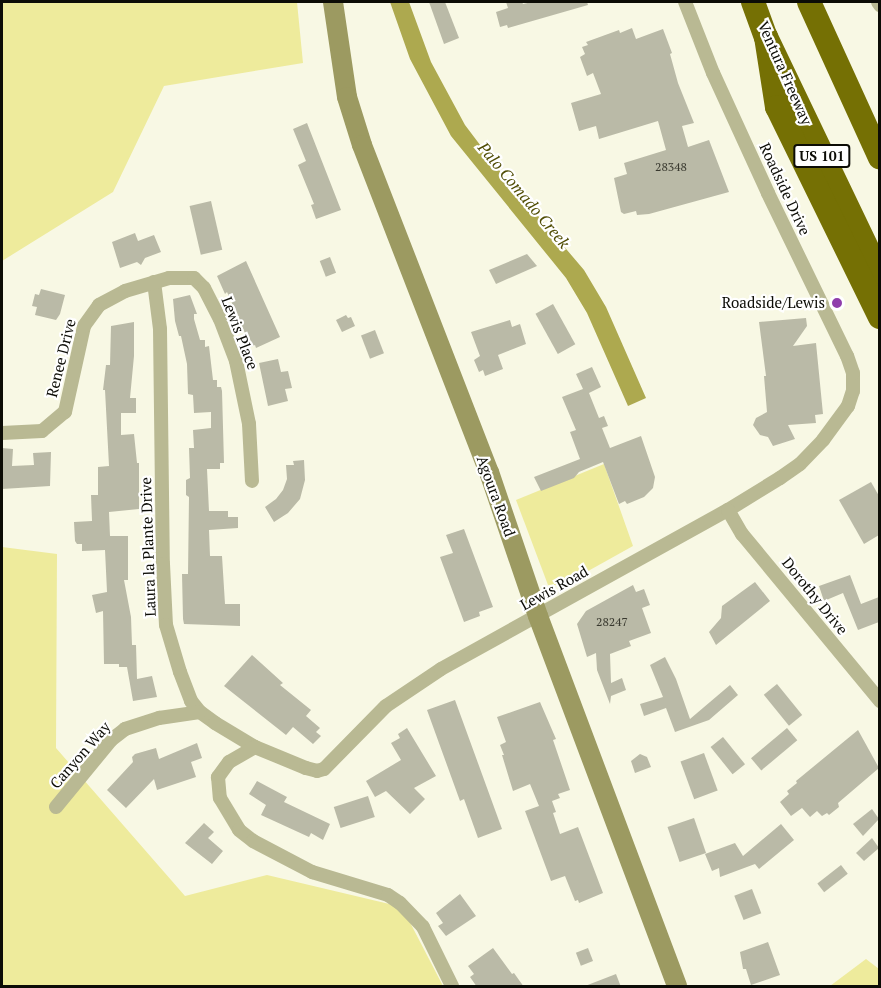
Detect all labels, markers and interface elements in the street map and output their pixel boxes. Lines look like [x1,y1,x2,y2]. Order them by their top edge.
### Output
street label: Ventura Freeway [754,18,816,128]
water label: Palo Comado Creek [474,138,574,252]
street label: Roadside Drive [756,140,814,238]
road number: US 101 [792,145,852,167]
house number: 28348 [655,160,687,174]
street label: Lewis Place [218,294,262,372]
place label: Roadside/Lewis [722,294,825,312]
marker: Roadside/Lewis [830,296,844,310]
street label: Renee Drive [43,317,79,399]
street label: Agoura Road [473,453,519,539]
street label: Laura la Plante Drive [137,477,159,617]
street label: Dorothy Drive [778,554,852,638]
street label: Lewis Road [517,562,591,614]
house number: 28247 [596,615,628,629]
street label: Canyon Way [46,718,114,792]

